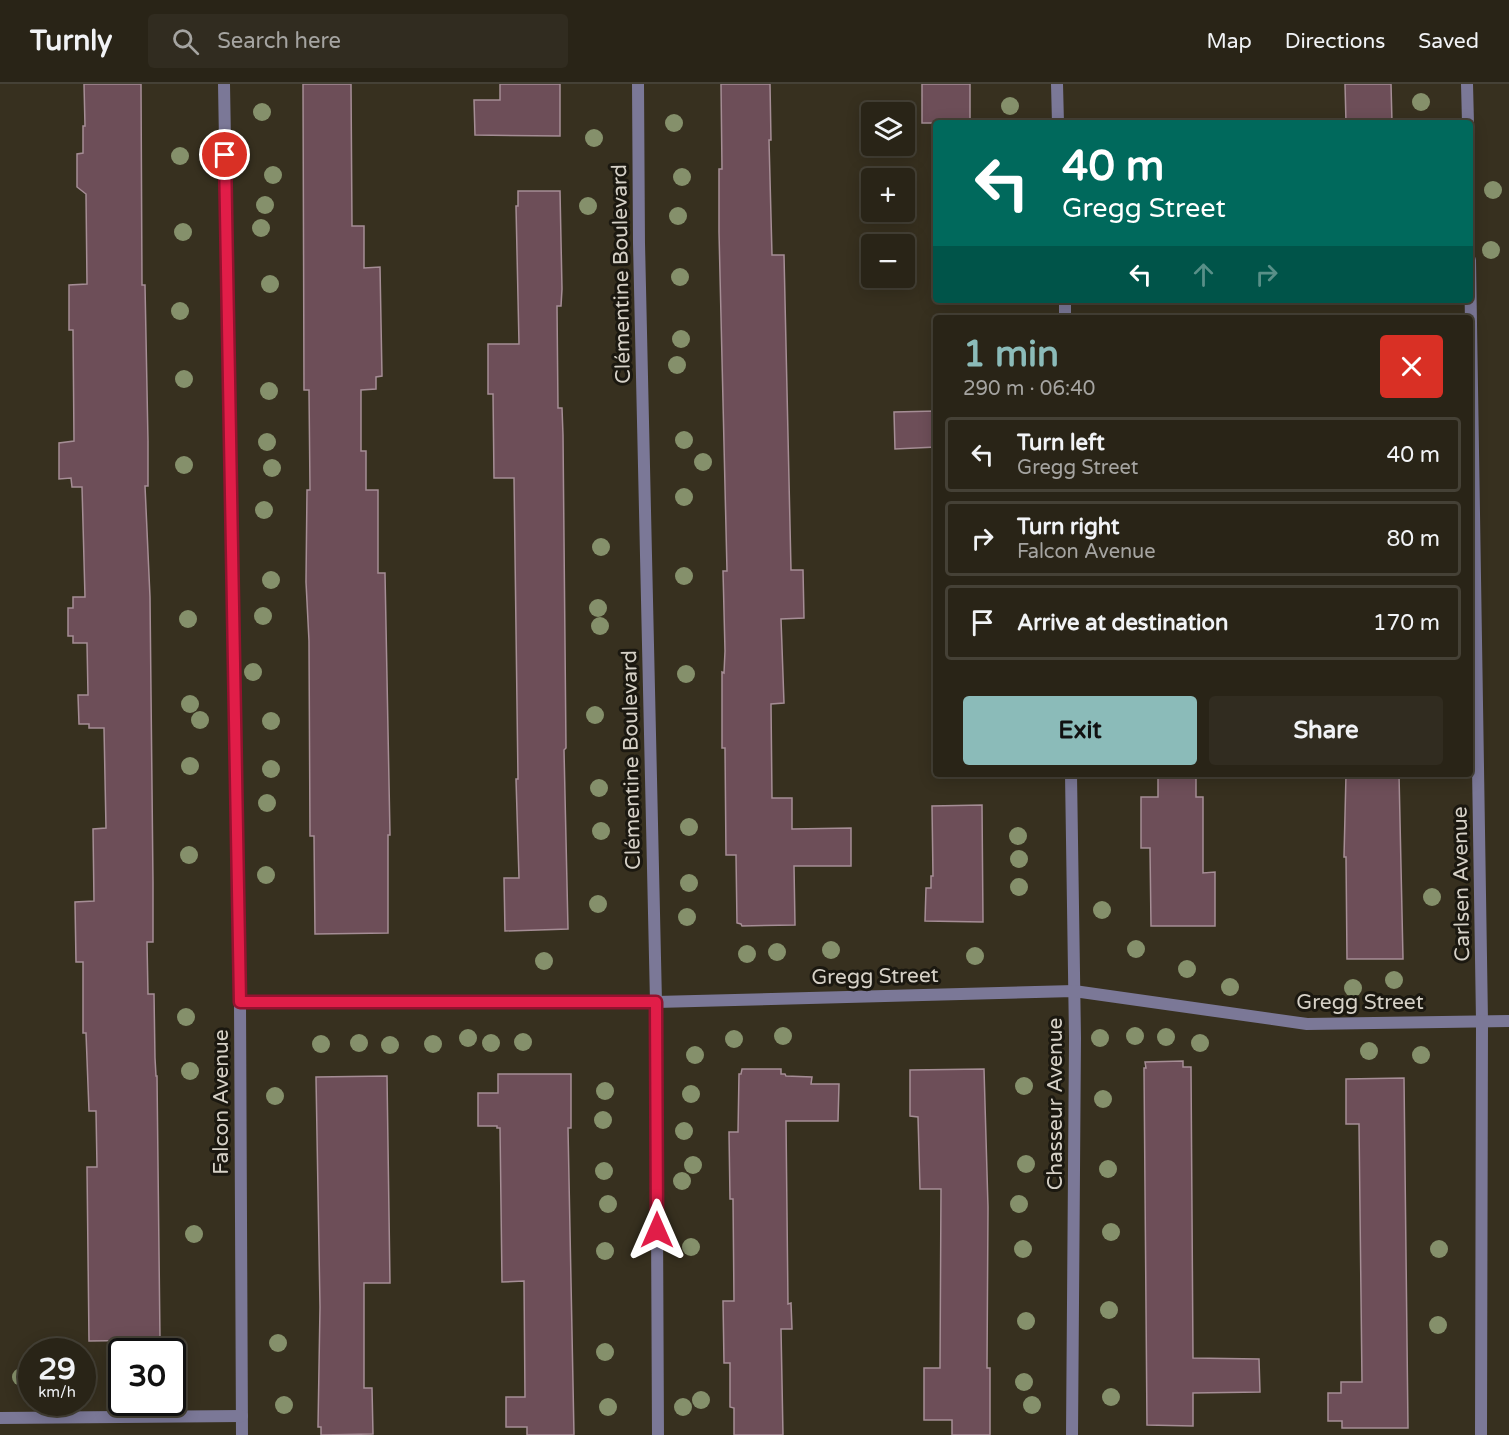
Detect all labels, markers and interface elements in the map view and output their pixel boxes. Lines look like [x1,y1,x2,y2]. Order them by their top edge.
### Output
search box [148,14,568,68]
text: Turnly [30,24,112,58]
icon: search [169,25,202,58]
text: Search here [217,28,341,54]
text: Map [1206,29,1252,54]
text: Directions [1285,29,1385,54]
text: Saved [1418,29,1479,54]
map controls [861,102,915,288]
button: layers [861,102,915,156]
pin [199,129,250,180]
icon: arrive [208,138,241,171]
text: 40 m [1062,141,1164,192]
icon: left [963,144,1041,222]
street label: Clémentine Boulevard [607,164,636,384]
button: + [861,168,915,222]
text: Gregg Street [1062,192,1226,225]
button: − [861,234,915,288]
icon: left [1124,258,1157,291]
icon: ahead [1187,258,1220,291]
icon: right [1250,258,1283,291]
text: 1 min [963,333,1059,376]
button: close [1380,335,1443,398]
text: 290 m · 06:40 [963,377,1095,401]
text: Turn left [1017,430,1105,456]
icon: left [966,438,999,471]
text: 40 m [1386,442,1440,468]
text: Gregg Street [1017,456,1138,480]
text: Turn right [1017,514,1119,540]
icon: right [966,522,999,555]
text: 80 m [1386,526,1440,552]
text: Falcon Avenue [1017,540,1156,564]
icon: arrive [966,606,999,639]
text: Arrive at destination [1017,610,1228,636]
text: 170 m [1373,610,1440,636]
street label: Clémentine Boulevard [617,650,646,870]
button: Exit [963,696,1197,765]
button: Share [1209,696,1443,765]
street label: Carlsen Avenue [1448,806,1475,962]
street label: Gregg Street [811,963,939,990]
street label: Gregg Street [1296,990,1424,1015]
street label: Chasseur Avenue [1043,1018,1068,1190]
street label: Falcon Avenue [209,1029,234,1175]
position arrow [625,1198,689,1262]
speed limit sign: 30 [108,1338,186,1416]
text: 29 [38,1351,76,1388]
text: km/h [38,1383,76,1401]

